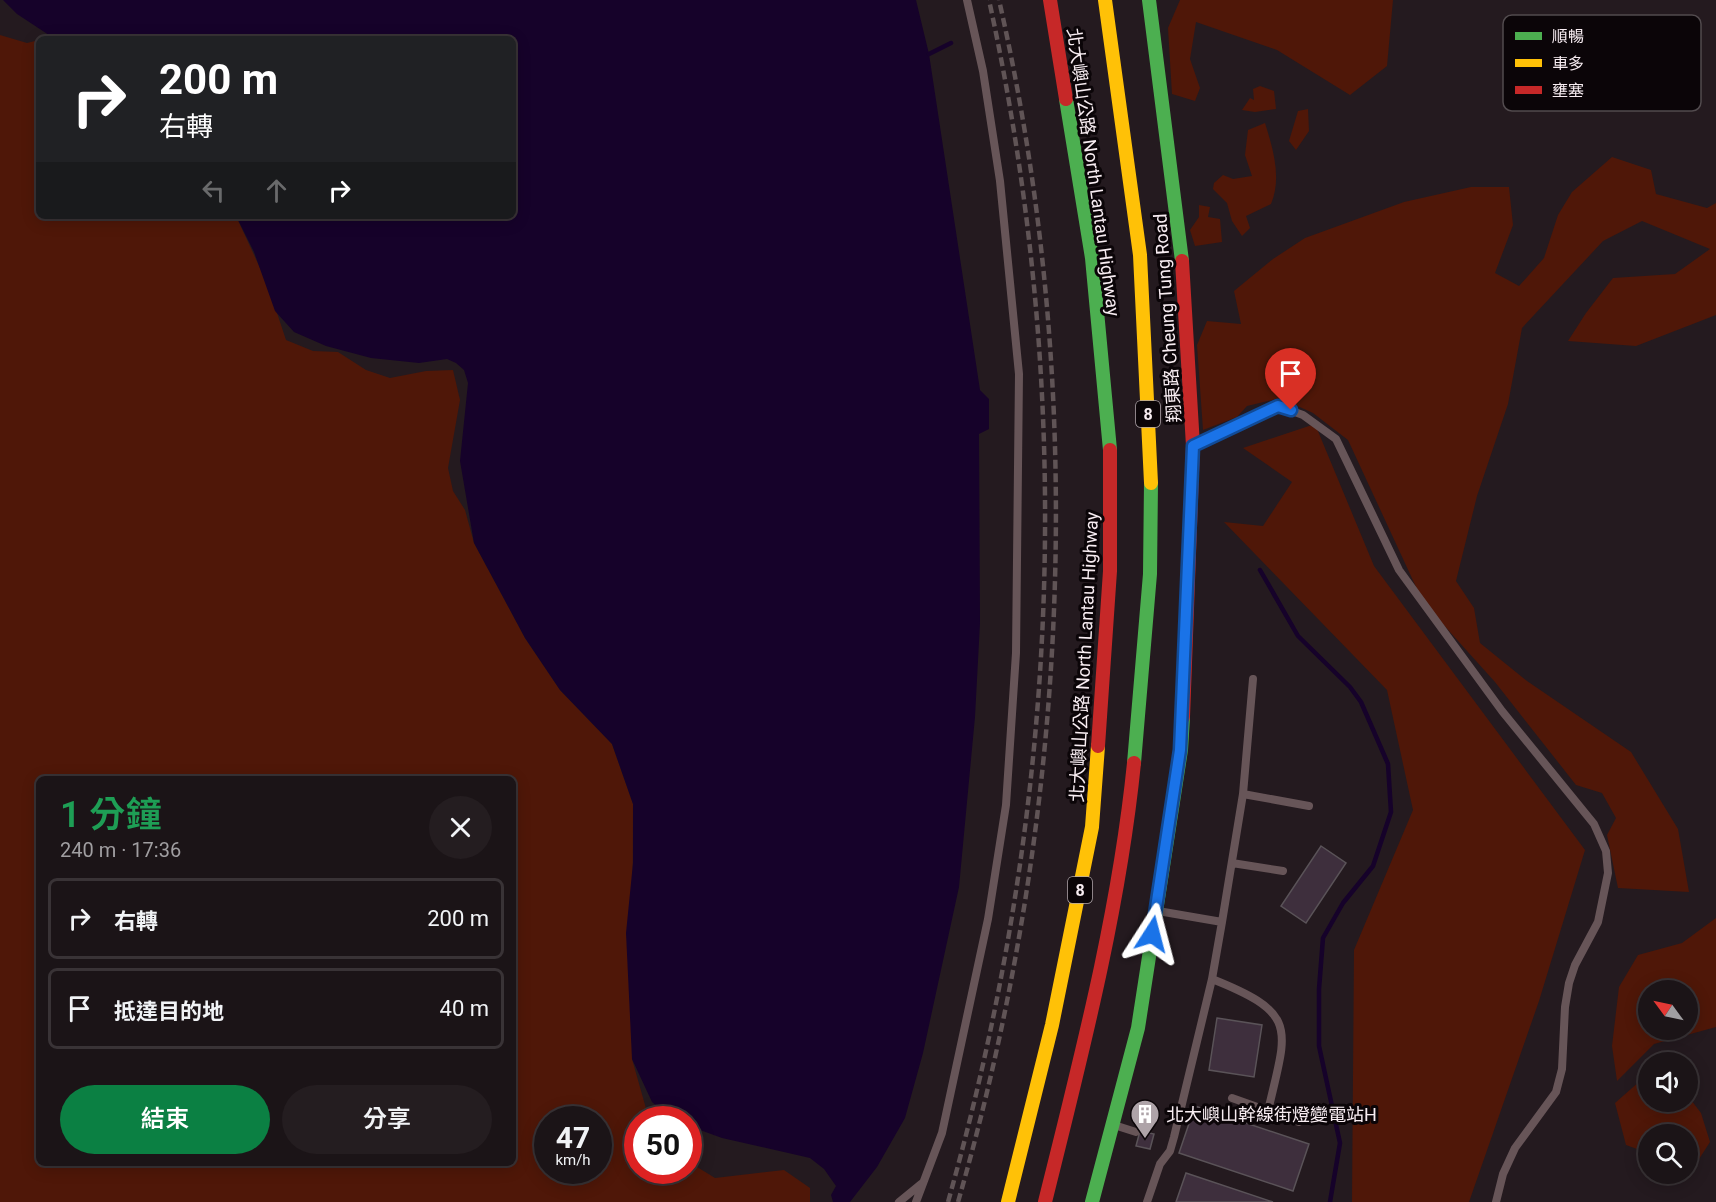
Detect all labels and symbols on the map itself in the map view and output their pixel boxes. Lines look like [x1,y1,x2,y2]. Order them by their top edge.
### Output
legend [1503,15,1701,111]
street label: 北大嶼山公路 North Lantau Highway [1063,27,1125,318]
text: 順暢 [1552,27,1584,46]
text: 車多 [1552,54,1584,73]
text: 壅塞 [1552,81,1584,100]
street label: 翔東路 Cheung Tung Road [1149,213,1185,423]
pin [1265,348,1316,410]
road number: 8 [1136,401,1160,427]
street label: 北大嶼山公路 North Lantau Highway [1066,511,1102,803]
road number: 8 [1068,877,1092,903]
position arrow [1120,902,1184,966]
north arrow [1638,980,1698,1040]
building icon: 北大嶼山幹線街燈變電站H [1129,1098,1161,1140]
place label: 北大嶼山幹線街燈變電站H [1166,1104,1377,1125]
speed limit sign: 50 [624,1106,702,1184]

